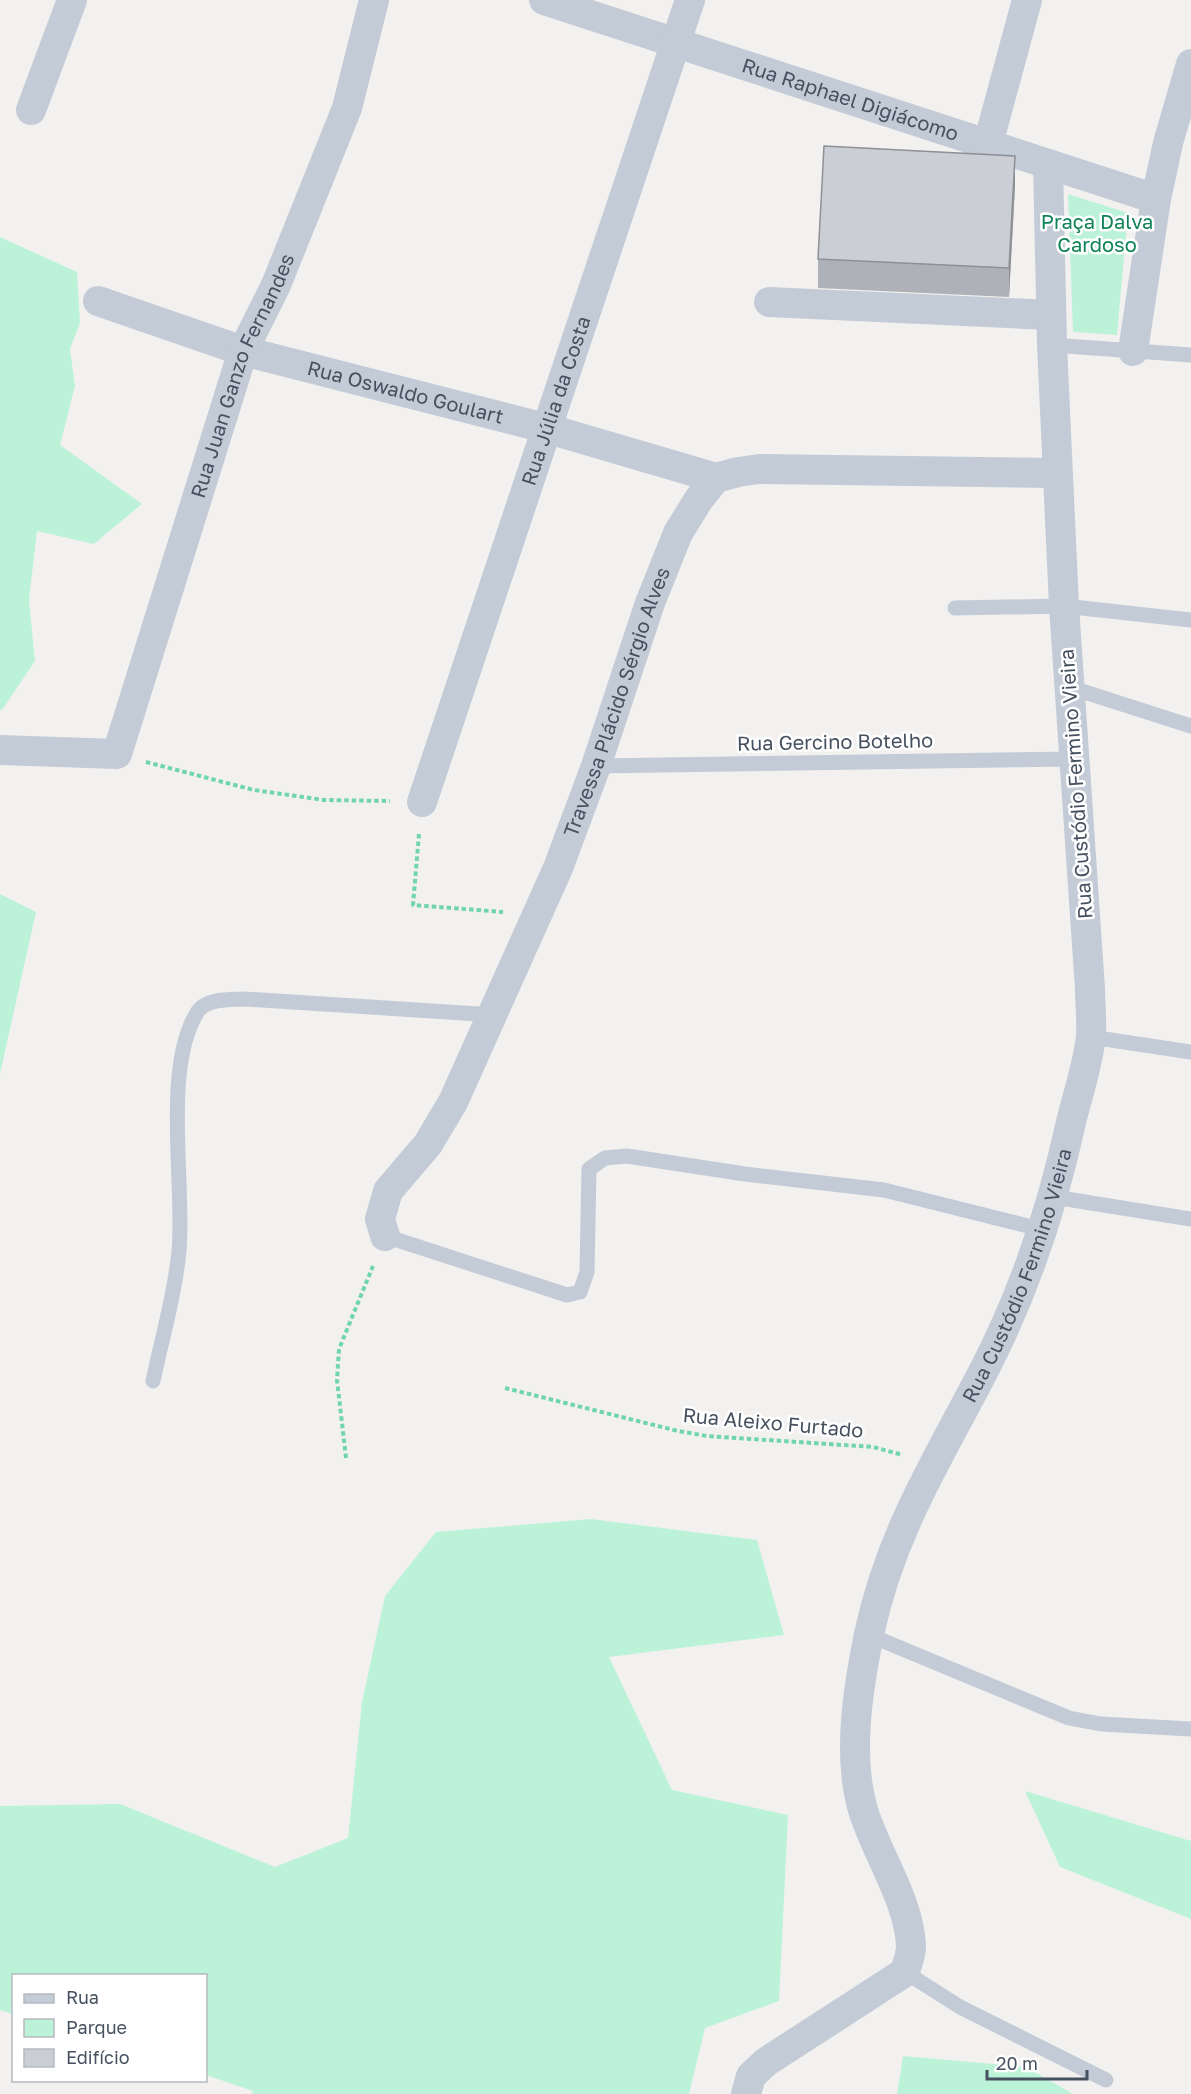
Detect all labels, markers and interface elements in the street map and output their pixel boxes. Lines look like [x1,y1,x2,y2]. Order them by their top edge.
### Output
street label: Rua Raphael Digiácomo [739,52,962,145]
park label: Praça Dalva Cardoso [1041,209,1153,256]
street label: Rua Juan Ganzo Fernandes [185,250,298,501]
street label: Rua Júlia da Costa [516,313,595,488]
street label: Rua Oswaldo Goulart [305,355,506,428]
street label: Travessa Plácido Sérgio Alves [558,563,674,840]
street label: Rua Custódio Fermino Vieira [1054,648,1096,920]
street label: Rua Gercino Botelho [737,727,933,755]
street label: Rua Custódio Fermino Vieira [956,1146,1076,1406]
street label: Rua Aleixo Furtado [682,1402,864,1442]
legend [12,1974,207,2082]
text: Rua [66,1986,99,2008]
text: Parque [66,2016,127,2038]
scale bar [987,2043,1088,2081]
text: Edifício [66,2046,130,2068]
text: 20 m [996,2052,1038,2074]

